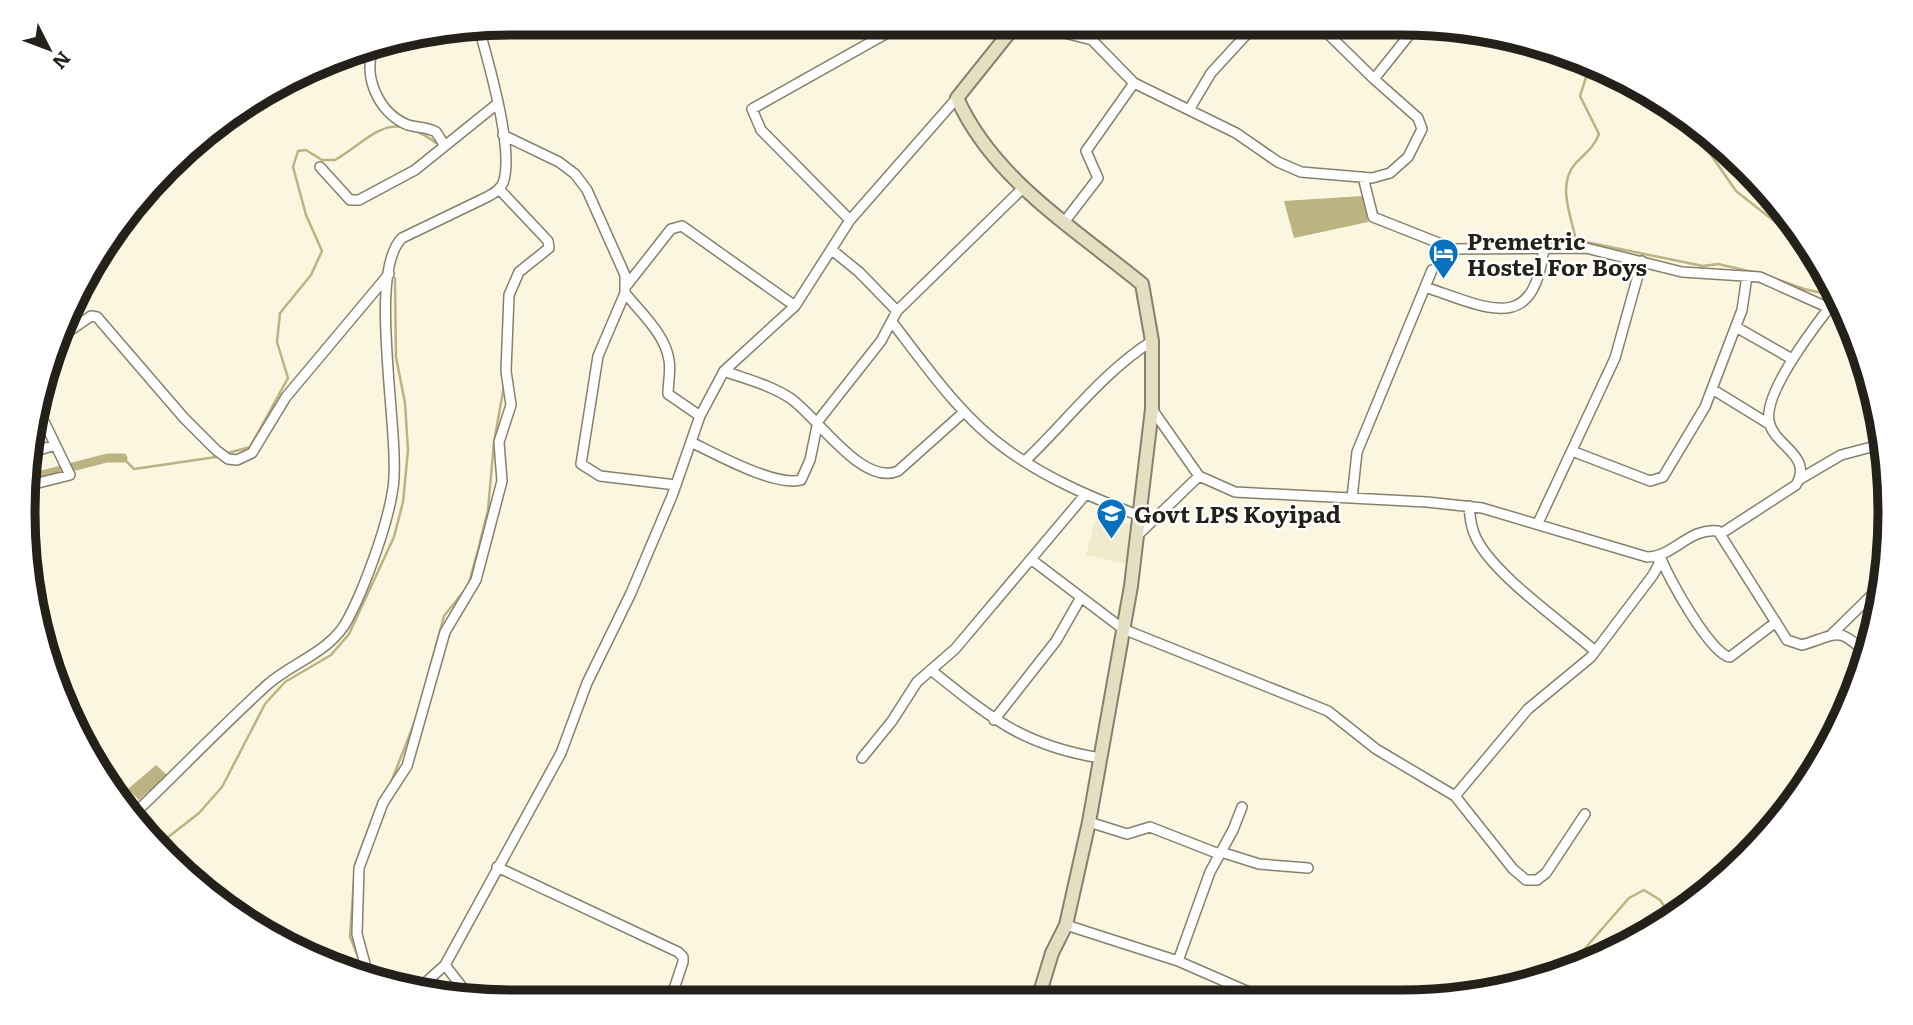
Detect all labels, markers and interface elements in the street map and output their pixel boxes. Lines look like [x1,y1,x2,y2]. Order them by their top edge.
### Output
north arrow [14,14,84,84]
text: N [47,46,78,76]
place label: Premetric Hostel For Boys [1467,223,1647,283]
hotel icon: Premetric Hostel For Boys [1427,236,1461,280]
school or university icon: Govt LPS Koyipad [1094,496,1128,540]
place label: Govt LPS Koyipad [1134,496,1341,530]

